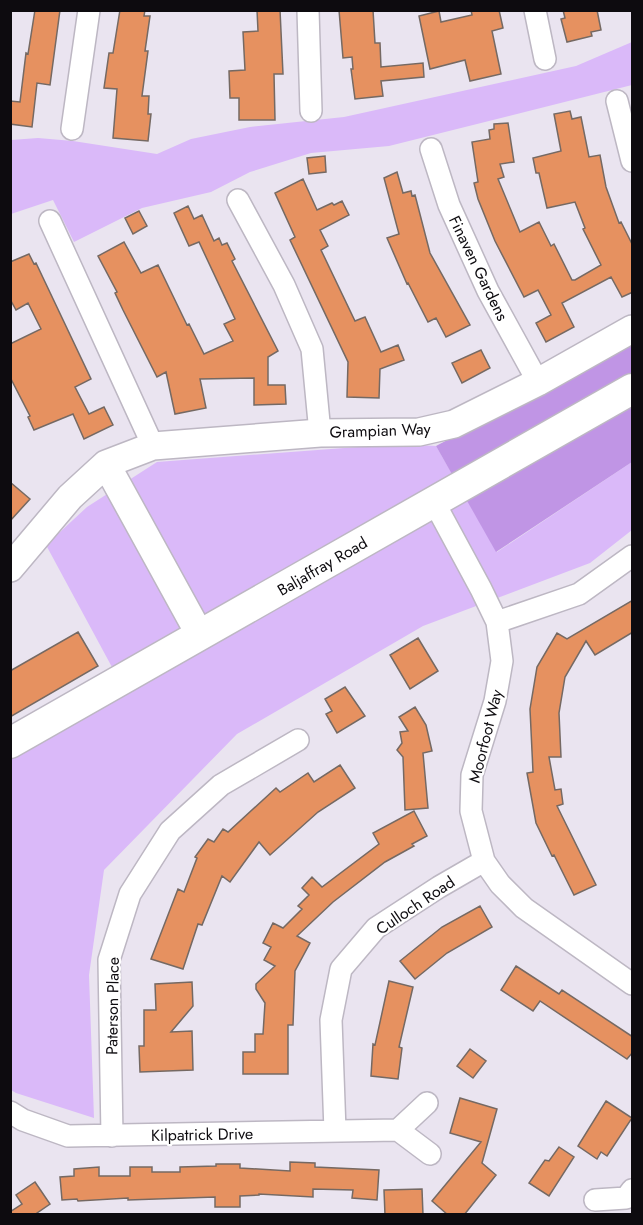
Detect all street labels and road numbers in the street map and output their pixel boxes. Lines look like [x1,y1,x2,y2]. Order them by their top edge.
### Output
street label: Finaven Gardens [443,212,514,325]
street label: Grampian Way [329,417,432,444]
street label: Baljaffray Road [273,531,372,602]
street label: Moorfoot Way [463,686,508,785]
street label: Culloch Road [371,870,459,940]
street label: Paterson Place [100,957,125,1055]
street label: Kilpatrick Drive [151,1122,253,1147]

